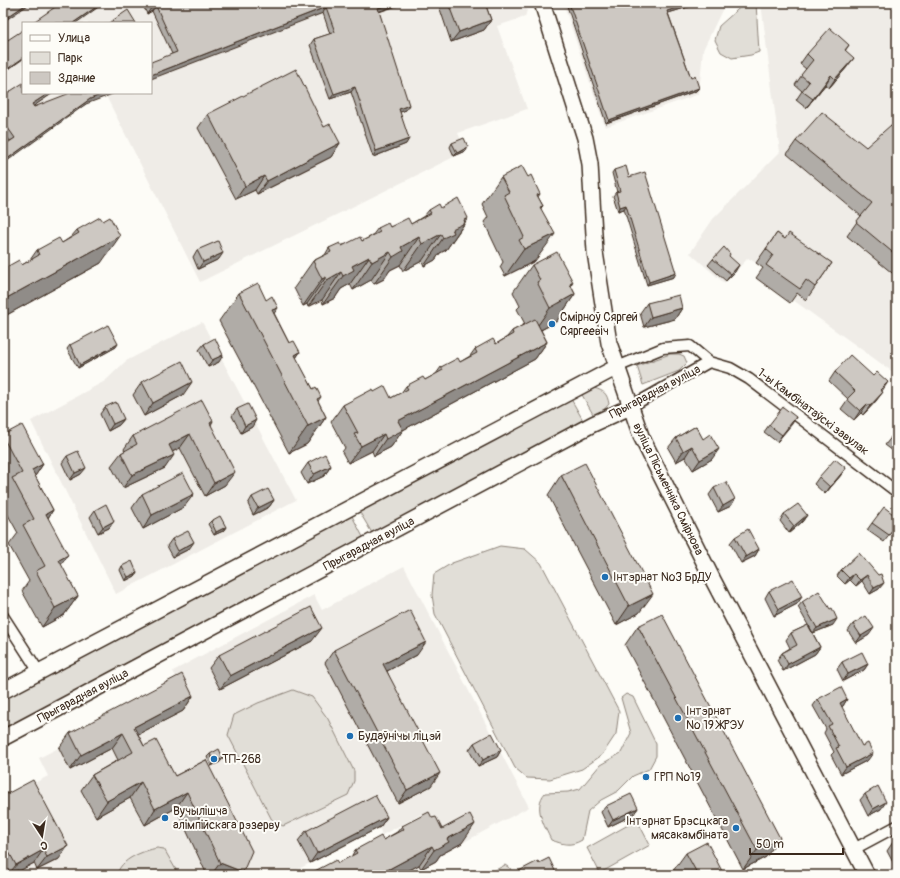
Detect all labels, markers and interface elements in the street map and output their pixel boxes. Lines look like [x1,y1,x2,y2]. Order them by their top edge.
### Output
legend [22,22,152,94]
text: Улица [58,31,90,46]
text: Парк [58,51,83,66]
text: Здание [58,71,95,86]
place label: Смірноў Сяргей Сяргеевіч [560,310,638,339]
marker: Смірноў Сяргей Сяргеевіч [547,319,557,329]
street label: Прыгарадная вуліца [607,361,704,422]
street label: 1-ы Камбінатаўскі завулак [754,365,872,459]
street label: вуліца Пісьменніка Смірнова [629,420,707,558]
street label: Прыгарадная вуліца [321,513,418,574]
place label: Інтэрнат №3 БрДУ [613,570,712,585]
marker: Інтэрнат №3 БрДУ [600,572,610,582]
street label: Прыгарадная вуліца [35,665,132,726]
place label: Інтэрнат № 19 ЖРЭУ [686,704,744,733]
marker: Інтэрнат № 19 ЖРЭУ [673,713,683,723]
place label: Будаўнічы ліцэй [358,729,441,744]
marker: Будаўнічы ліцэй [345,731,355,741]
place label: ТП-268 [222,752,261,767]
marker: ТП-268 [209,754,219,764]
place label: ГРП №19 [654,770,701,785]
marker: ГРП №19 [641,772,651,782]
place label: Вучылішча алімпійскага рэзерву [173,804,280,833]
marker: Вучылішча алімпійскага рэзерву [160,813,170,823]
place label: Інтэрнат Брэсцкага мясакамбіната [626,814,728,843]
north arrow [22,816,62,856]
marker: Інтэрнат Брэсцкага мясакамбіната [731,823,741,833]
scale bar [750,830,843,856]
text: 50 m [756,837,784,852]
text: С [39,838,49,852]

